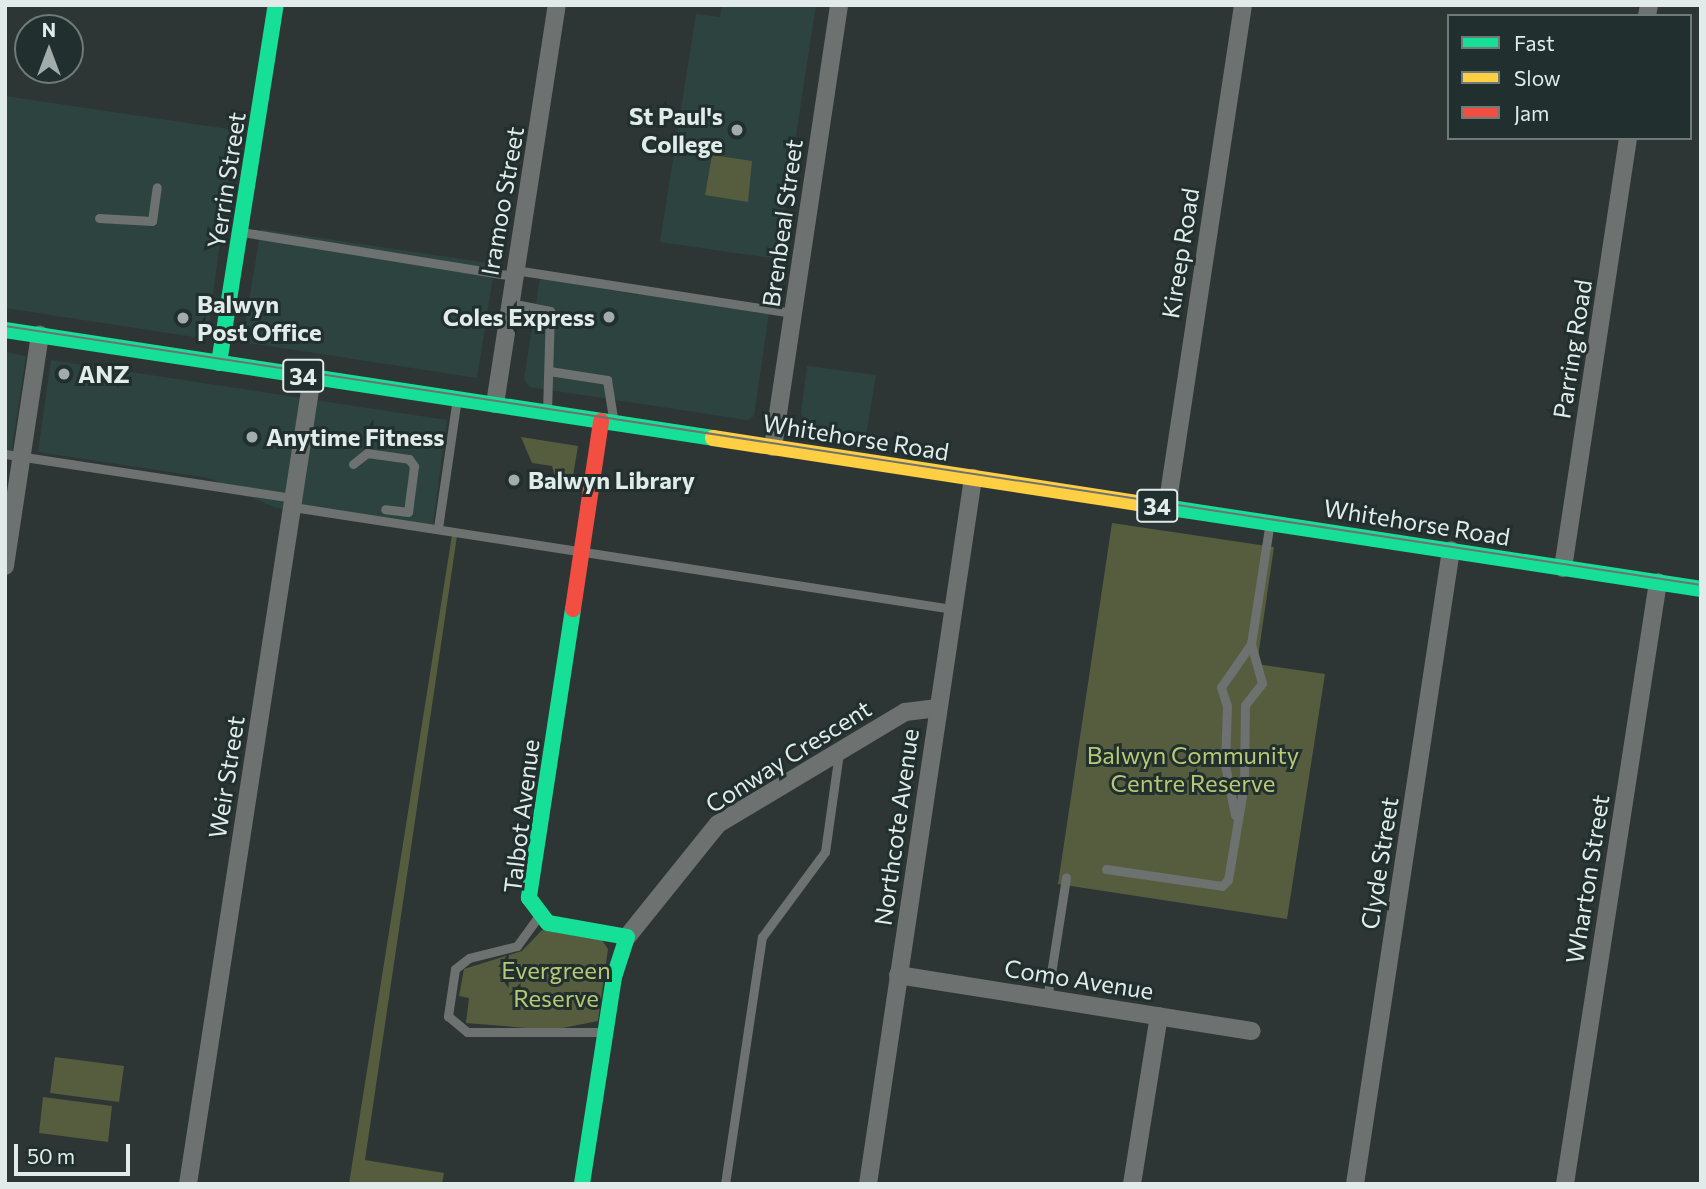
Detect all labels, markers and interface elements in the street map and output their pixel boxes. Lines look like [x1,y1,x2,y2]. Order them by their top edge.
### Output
north arrow [14,14,84,84]
legend [1447,14,1692,140]
text: N [42,18,56,41]
text: Fast [1514,30,1555,55]
text: Slow [1514,65,1561,90]
text: Jam [1514,100,1549,125]
place label: St Paul's College [629,102,723,158]
street label: Yerrin Street [201,110,251,250]
marker: St Paul's College [729,122,745,138]
street label: Iramoo Street [475,124,529,278]
street label: Brenbeal Street [756,137,808,309]
street label: Kireep Road [1155,186,1205,320]
street label: Parring Road [1547,277,1597,421]
place label: Balwyn Post Office [197,290,322,346]
place label: Coles Express [443,303,595,331]
marker: Coles Express [601,309,617,325]
marker: Balwyn Post Office [175,310,191,326]
road number: 34 [282,356,324,396]
place label: ANZ [78,360,130,388]
marker: ANZ [56,366,72,382]
street label: Whitehorse Road [761,408,951,466]
place label: Anytime Fitness [266,423,444,451]
marker: Anytime Fitness [244,429,260,445]
place label: Balwyn Library [528,466,695,494]
marker: Balwyn Library [506,472,522,488]
road number: 34 [1136,486,1178,526]
street label: Whitehorse Road [1322,493,1512,551]
street label: Conway Crescent [700,693,876,819]
street label: Weir Street [202,714,250,840]
street label: Northcote Avenue [868,727,924,927]
street label: Talbot Avenue [497,737,545,895]
park label: Balwyn Community Centre Reserve [1087,741,1299,797]
street label: Wharton Street [1559,793,1615,965]
street label: Clyde Street [1354,795,1404,931]
street label: Como Avenue [1002,953,1156,1005]
park label: Evergreen Reserve [501,956,611,1012]
scale bar [18,1130,133,1174]
text: 50 m [27,1143,75,1168]

